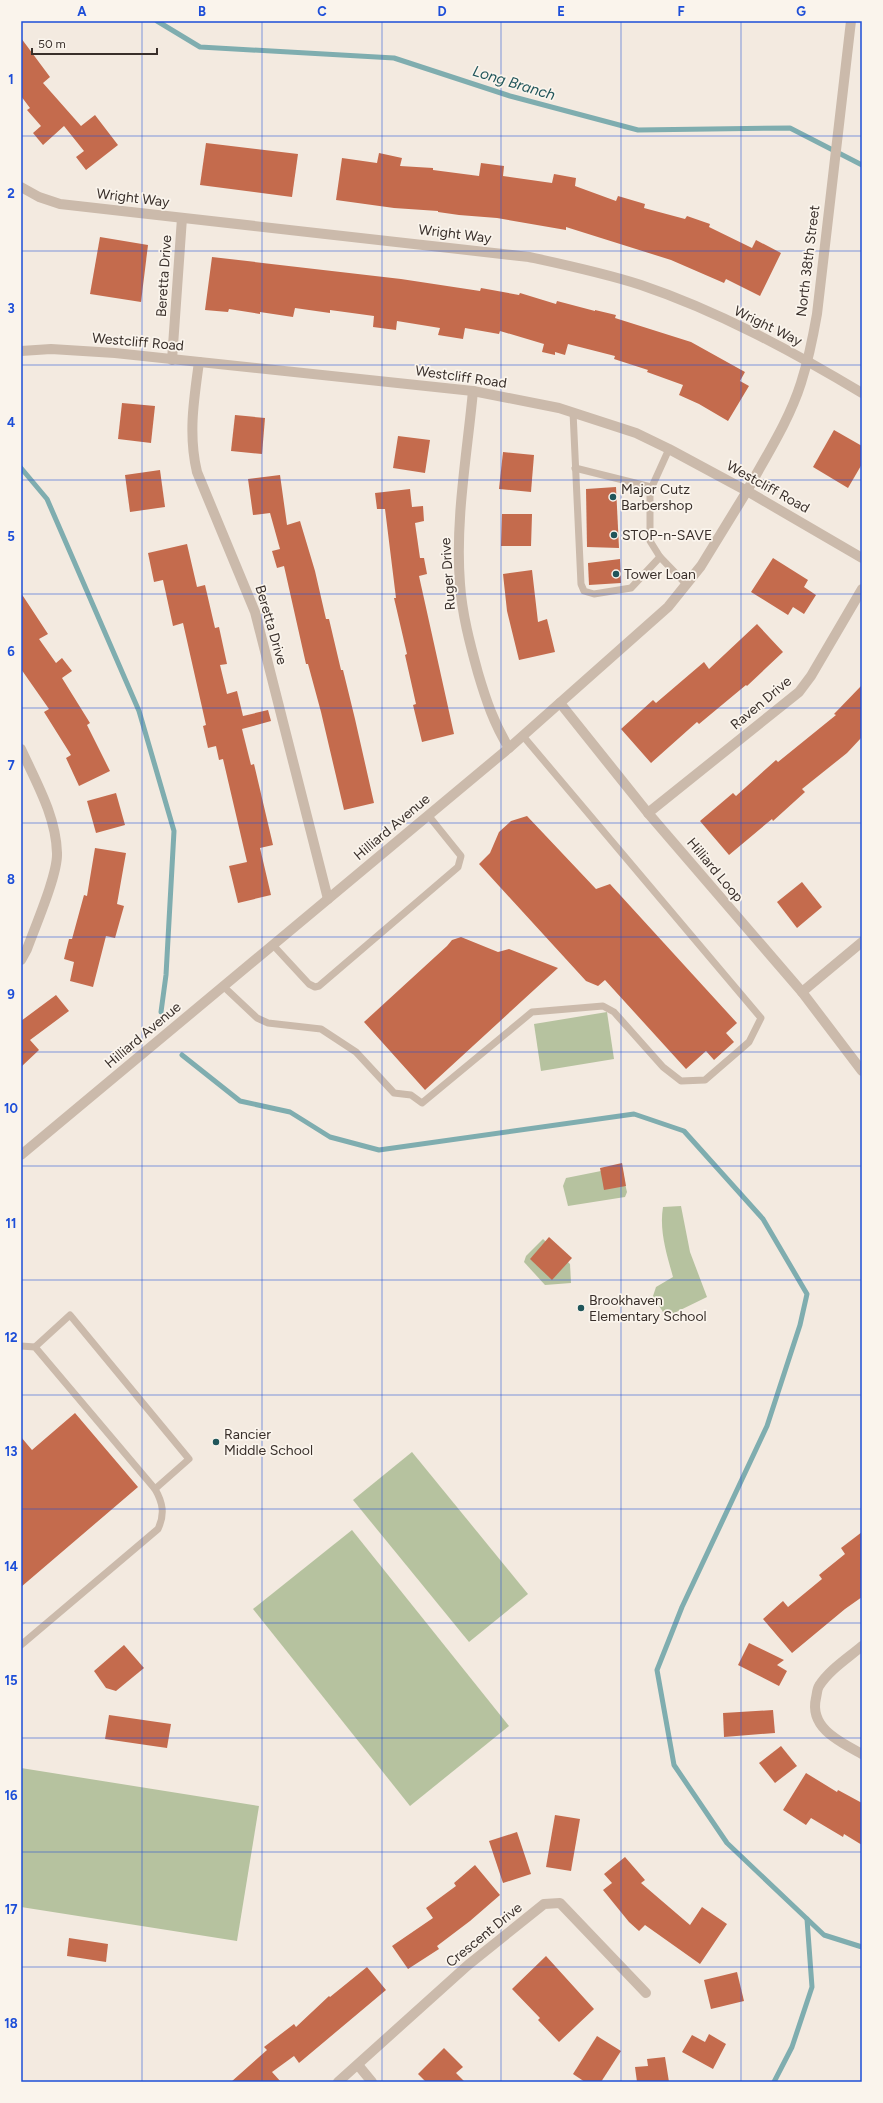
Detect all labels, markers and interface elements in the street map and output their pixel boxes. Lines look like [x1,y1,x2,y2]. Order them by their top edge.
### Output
text: A [77,4,87,19]
text: B [198,4,206,19]
text: C [317,4,327,19]
text: D [437,4,447,19]
text: E [557,4,565,19]
text: F [677,4,685,19]
text: G [796,4,806,19]
scale bar [32,30,157,56]
text: 50 m [38,37,66,51]
water label: Long Branch [471,62,557,104]
text: 1 [8,72,14,87]
street label: Wright Way [96,185,171,211]
text: 2 [7,186,15,201]
street label: North 38th Street [793,204,823,318]
street label: Wright Way [418,221,493,247]
street label: Beretta Drive [153,234,175,318]
text: 3 [7,301,15,316]
street label: Wright Way [731,302,805,350]
street label: Westcliff Road [91,330,185,354]
street label: Westcliff Road [414,362,508,392]
text: 4 [7,415,15,430]
street label: Westcliff Road [724,457,812,517]
place label: Major Cutz Barbershop [621,481,693,514]
marker: Major Cutz Barbershop [608,492,618,502]
place label: STOP-n-SAVE [622,527,712,544]
text: 5 [7,529,15,544]
marker: STOP-n-SAVE [609,530,619,540]
street label: Ruger Drive [437,537,459,611]
place label: Tower Loan [624,566,696,583]
marker: Tower Loan [611,569,621,579]
street label: Beretta Drive [252,583,291,667]
text: 6 [7,644,15,659]
street label: Raven Drive [727,672,795,733]
text: 7 [7,758,15,773]
street label: Hilliard Avenue [351,790,434,864]
street label: Hilliard Loop [683,834,747,906]
text: 8 [7,872,15,887]
text: 9 [7,987,15,1002]
street label: Hilliard Avenue [102,998,185,1072]
text: 10 [4,1101,18,1116]
text: 11 [6,1216,16,1231]
place label: Brookhaven Elementary School [589,1292,707,1325]
marker: Brookhaven Elementary School [576,1303,586,1313]
text: 12 [4,1330,18,1345]
place label: Rancier Middle School [224,1426,313,1459]
marker: Rancier Middle School [211,1437,221,1447]
text: 13 [5,1444,17,1459]
text: 14 [4,1559,18,1574]
text: 15 [4,1673,18,1688]
text: 16 [4,1788,18,1803]
street label: Crescent Drive [442,1899,526,1971]
text: 17 [5,1902,17,1917]
text: 18 [4,2016,18,2031]

